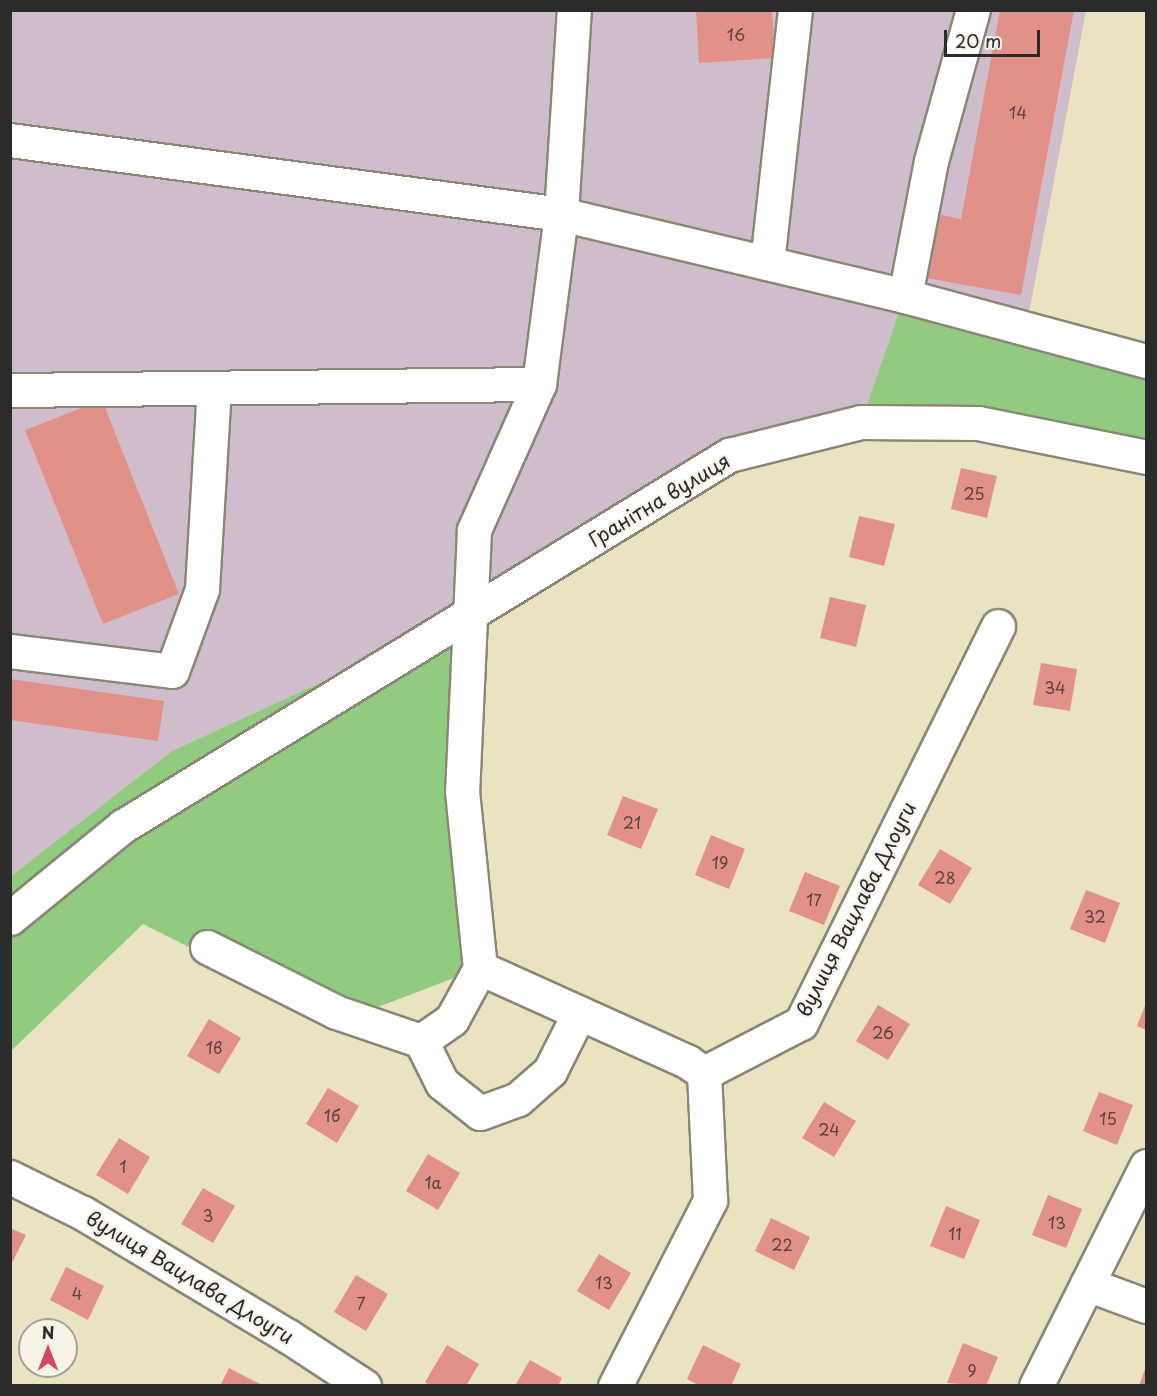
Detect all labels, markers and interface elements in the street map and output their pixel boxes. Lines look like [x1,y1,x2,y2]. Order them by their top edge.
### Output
scale bar [947,18,1043,56]
house number: 16 [727,24,745,44]
text: 20 m [955,27,1001,54]
house number: 14 [1009,102,1027,122]
street label: Гранітна вулиця [583,448,735,552]
house number: 25 [963,483,985,503]
house number: 34 [1044,677,1066,697]
street label: вулиця Вацлава Длоуги [791,797,921,1021]
house number: 21 [623,812,641,832]
house number: 19 [712,852,728,872]
house number: 28 [934,867,956,887]
house number: 17 [806,889,822,909]
house number: 32 [1084,906,1106,926]
house number: 26 [872,1022,894,1042]
house number: 1в [206,1037,222,1057]
house number: 1б [324,1105,340,1125]
house number: 15 [1099,1108,1117,1128]
house number: 24 [818,1119,840,1139]
house number: 1 [119,1156,127,1176]
house number: 1а [424,1172,442,1192]
street label: вулиця Вацлава Длоуги [81,1205,299,1349]
house number: 3 [203,1205,213,1225]
house number: 13 [1048,1212,1066,1232]
house number: 11 [948,1223,962,1243]
house number: 22 [771,1234,793,1254]
house number: 13 [595,1272,613,1292]
house number: 4 [72,1283,82,1303]
house number: 7 [356,1293,366,1313]
north arrow [18,1318,78,1378]
text: N [42,1320,54,1344]
house number: 9 [967,1360,977,1380]

